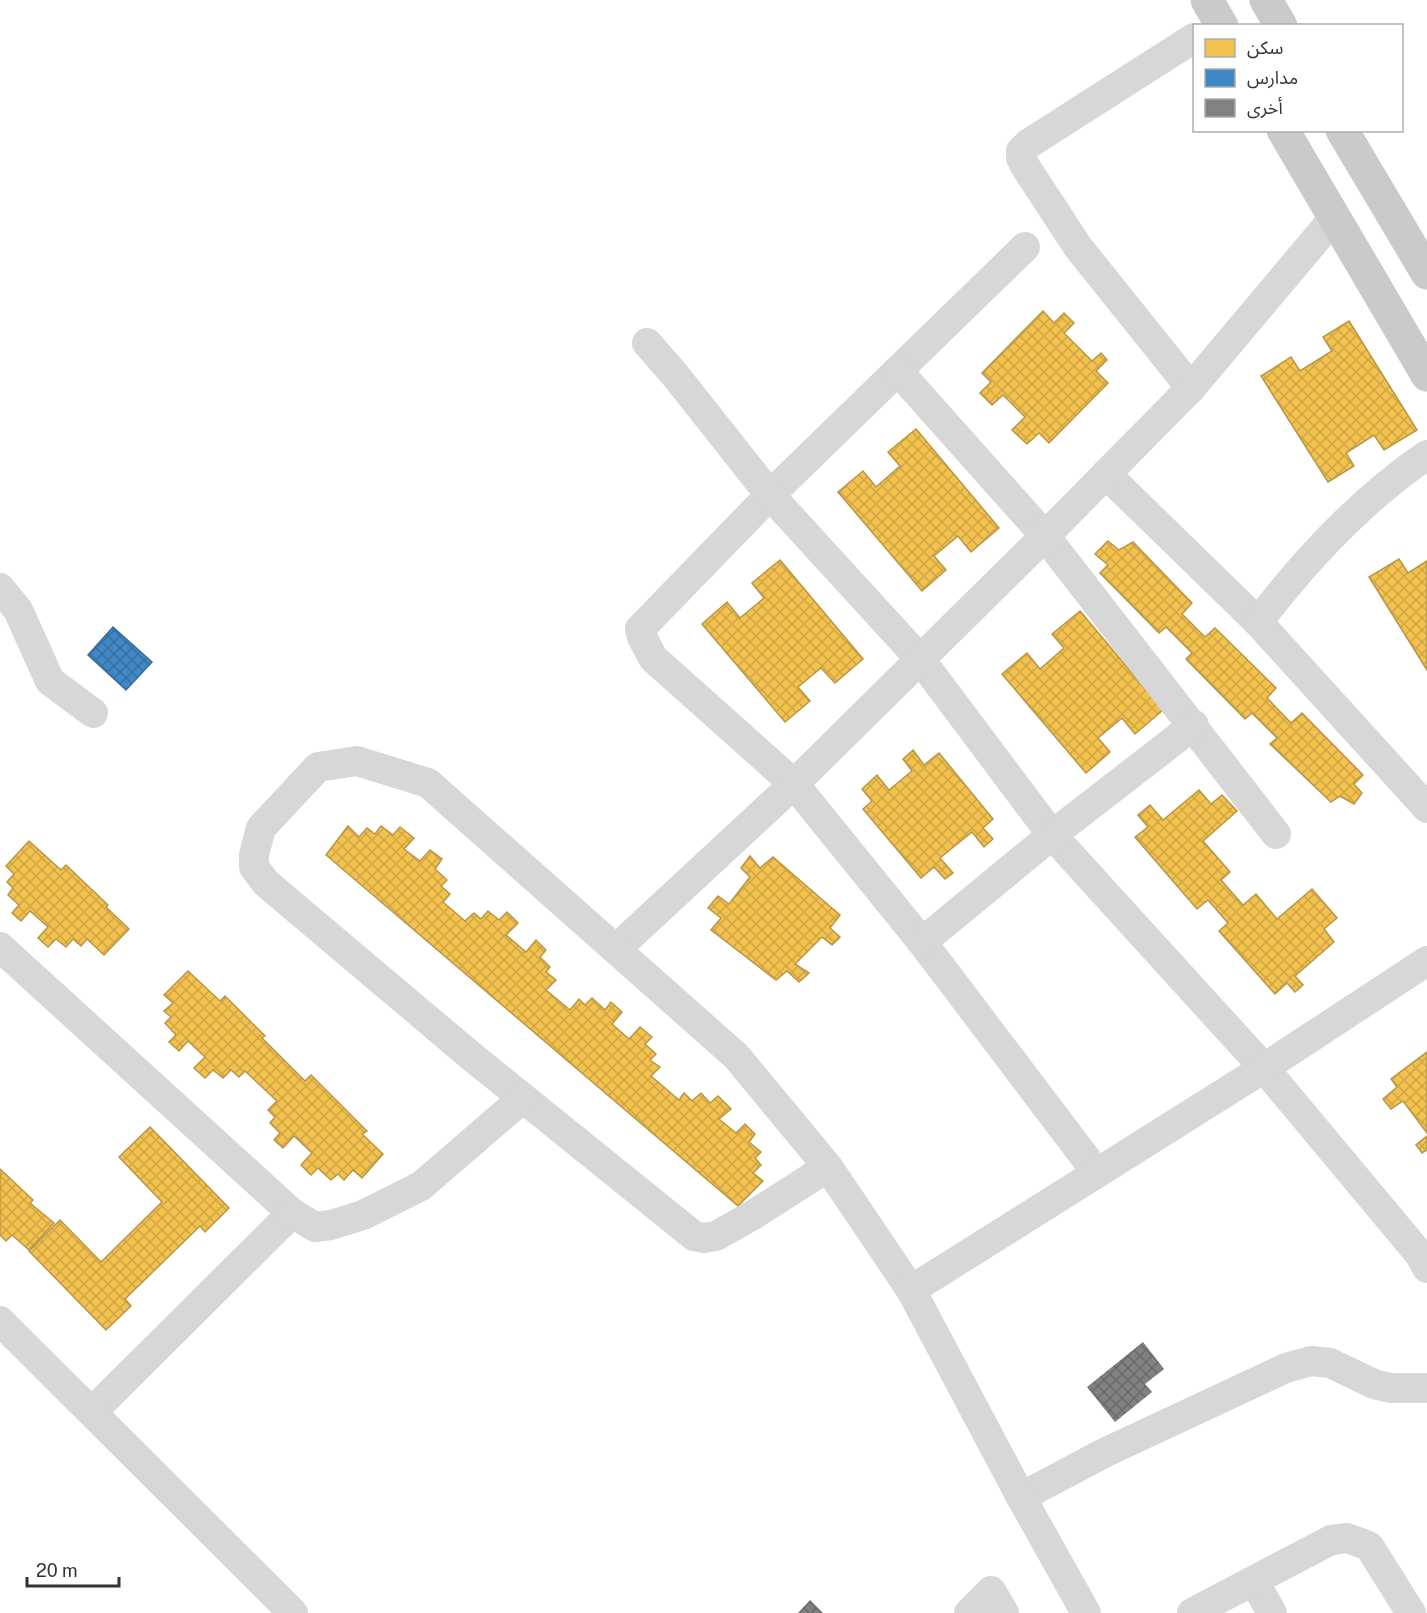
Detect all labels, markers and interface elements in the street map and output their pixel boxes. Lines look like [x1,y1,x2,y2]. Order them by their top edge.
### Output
legend [1193,24,1403,132]
text: سكن [1247,37,1283,59]
text: مدارس [1247,67,1298,89]
text: أخرى [1247,97,1283,119]
scale bar [27,1550,118,1588]
text: 20 m [36,1560,78,1581]

